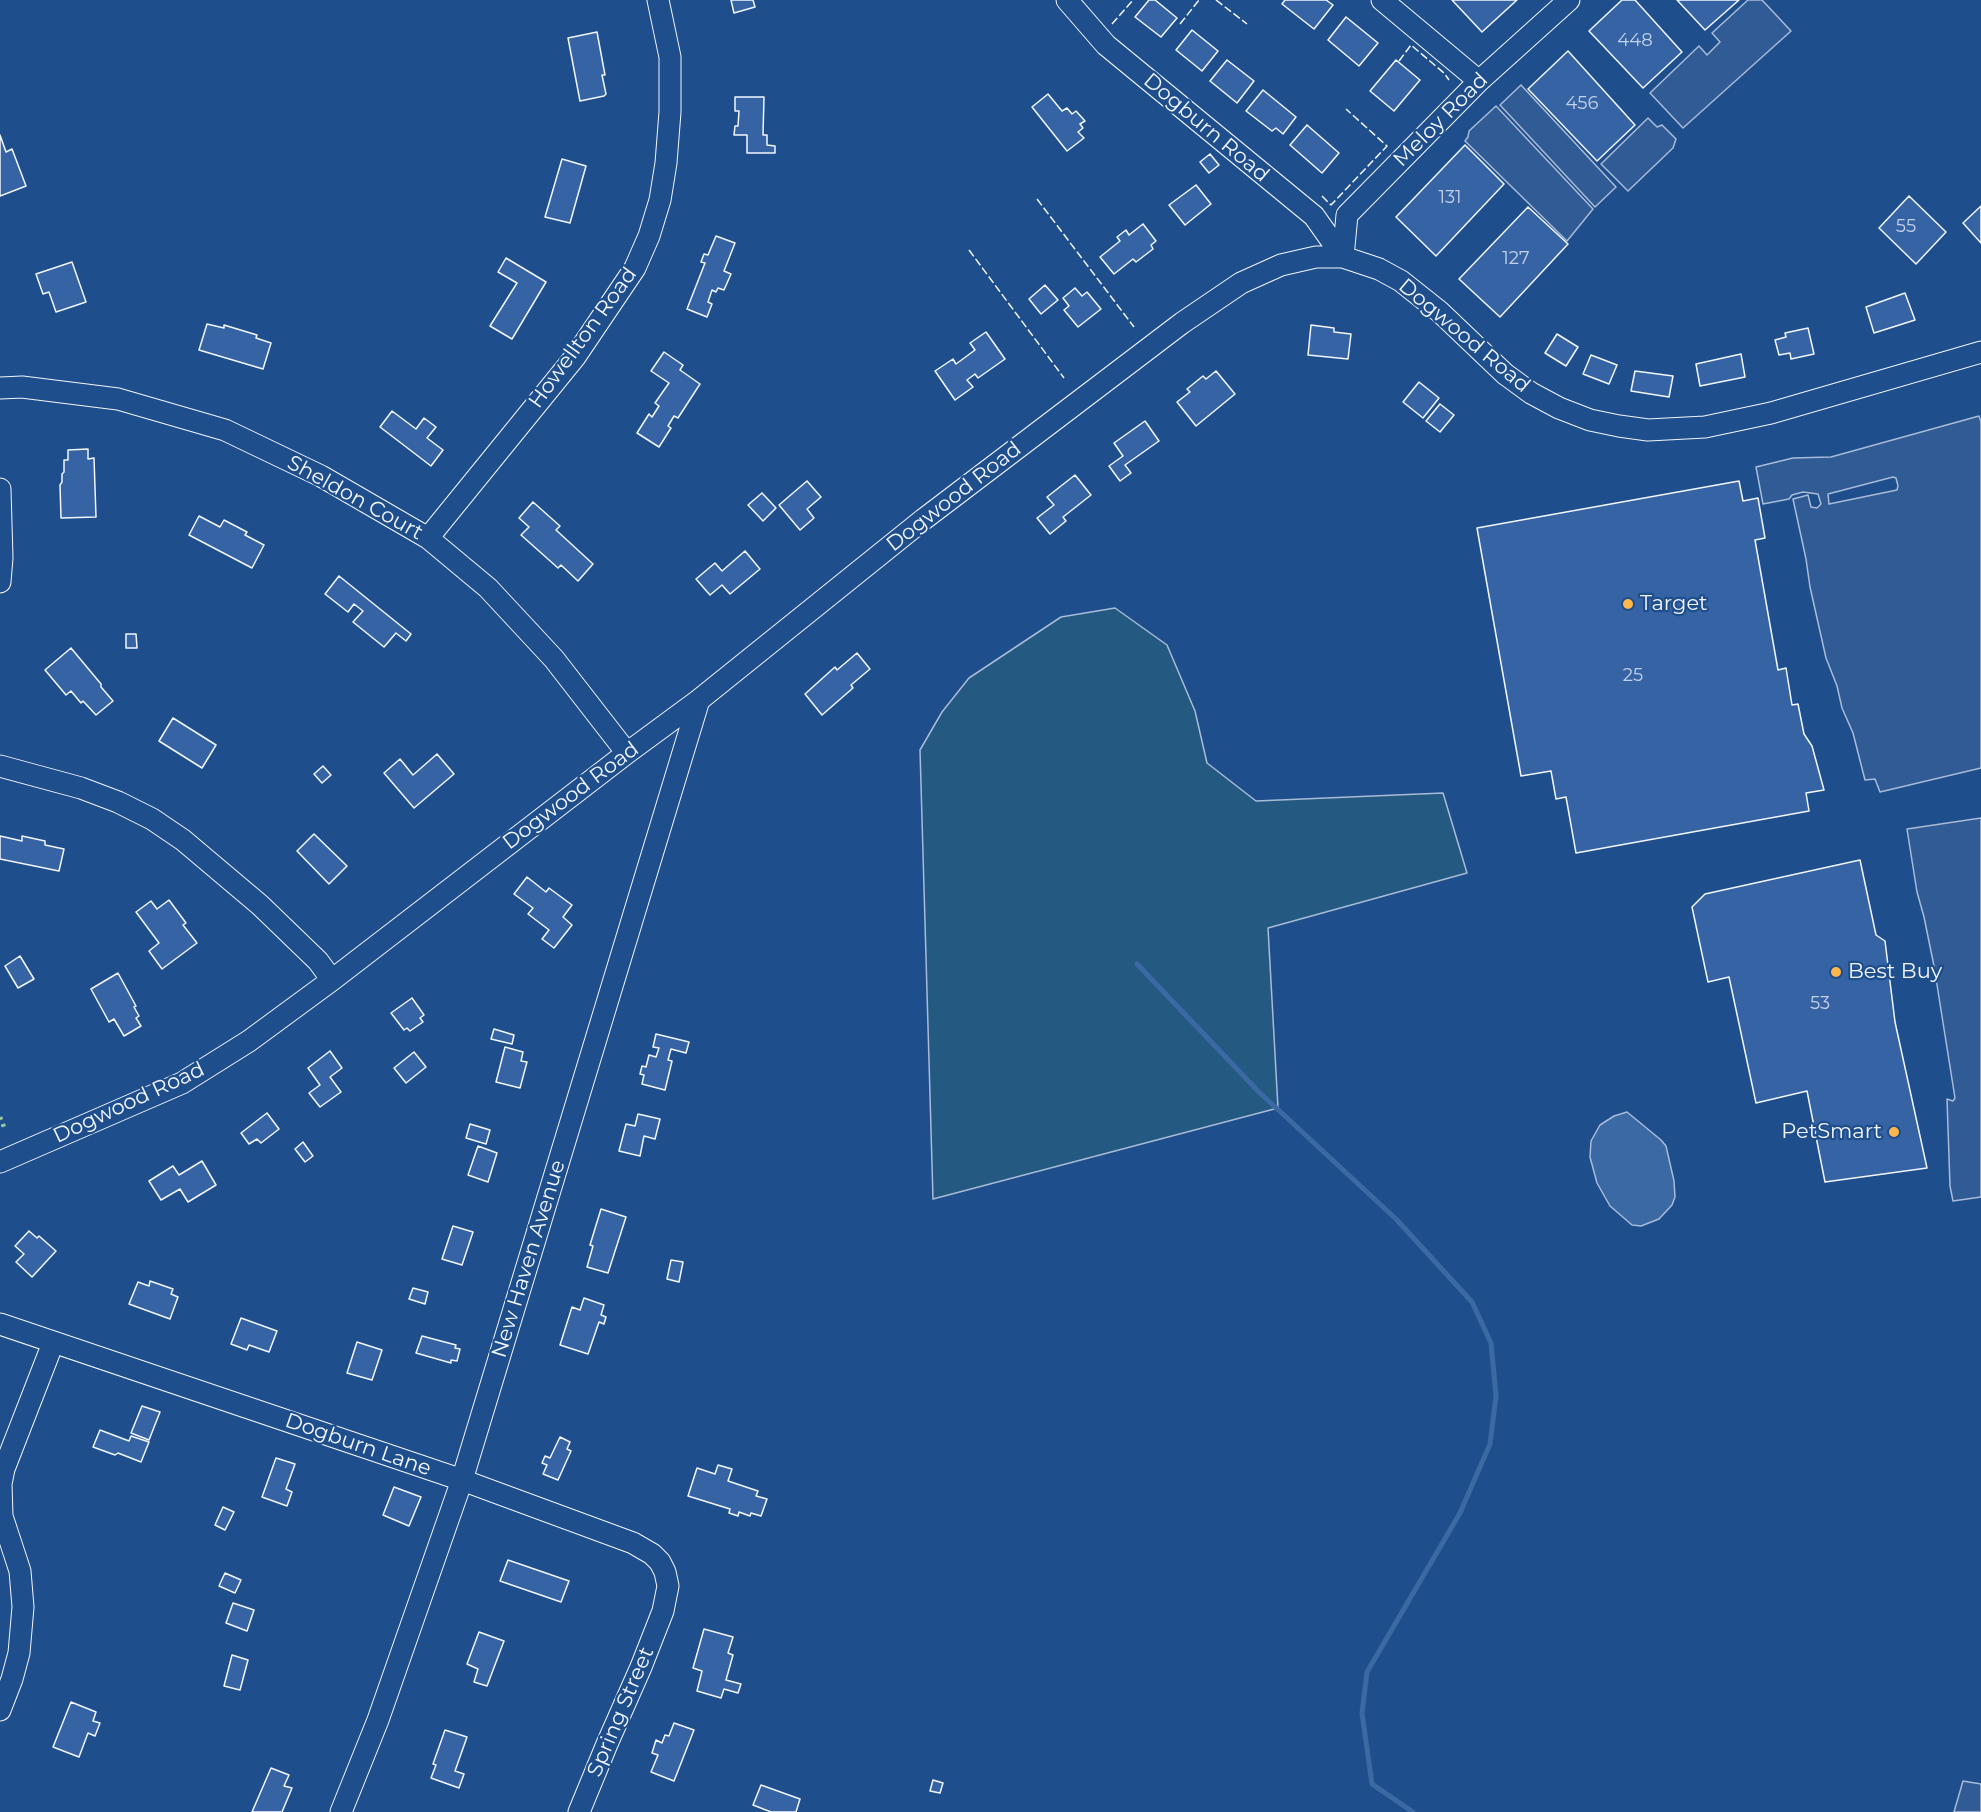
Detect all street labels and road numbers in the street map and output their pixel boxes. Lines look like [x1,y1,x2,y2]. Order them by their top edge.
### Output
street label: Dogburn Road [1138,68,1274,188]
street label: Meloy Road [1389,68,1493,172]
street label: Howellton Road [523,263,643,413]
street label: Dogwood Road [1393,274,1535,398]
street label: Dogwood Road [882,437,1026,557]
street label: Sheldon Court [283,450,427,546]
street label: Dogwood Road [498,737,644,855]
street label: Dogwood Road [49,1057,209,1149]
street label: New Haven Avenue [487,1157,571,1361]
street label: Dogburn Lane [282,1408,434,1482]
street label: Spring Street [582,1643,660,1781]

